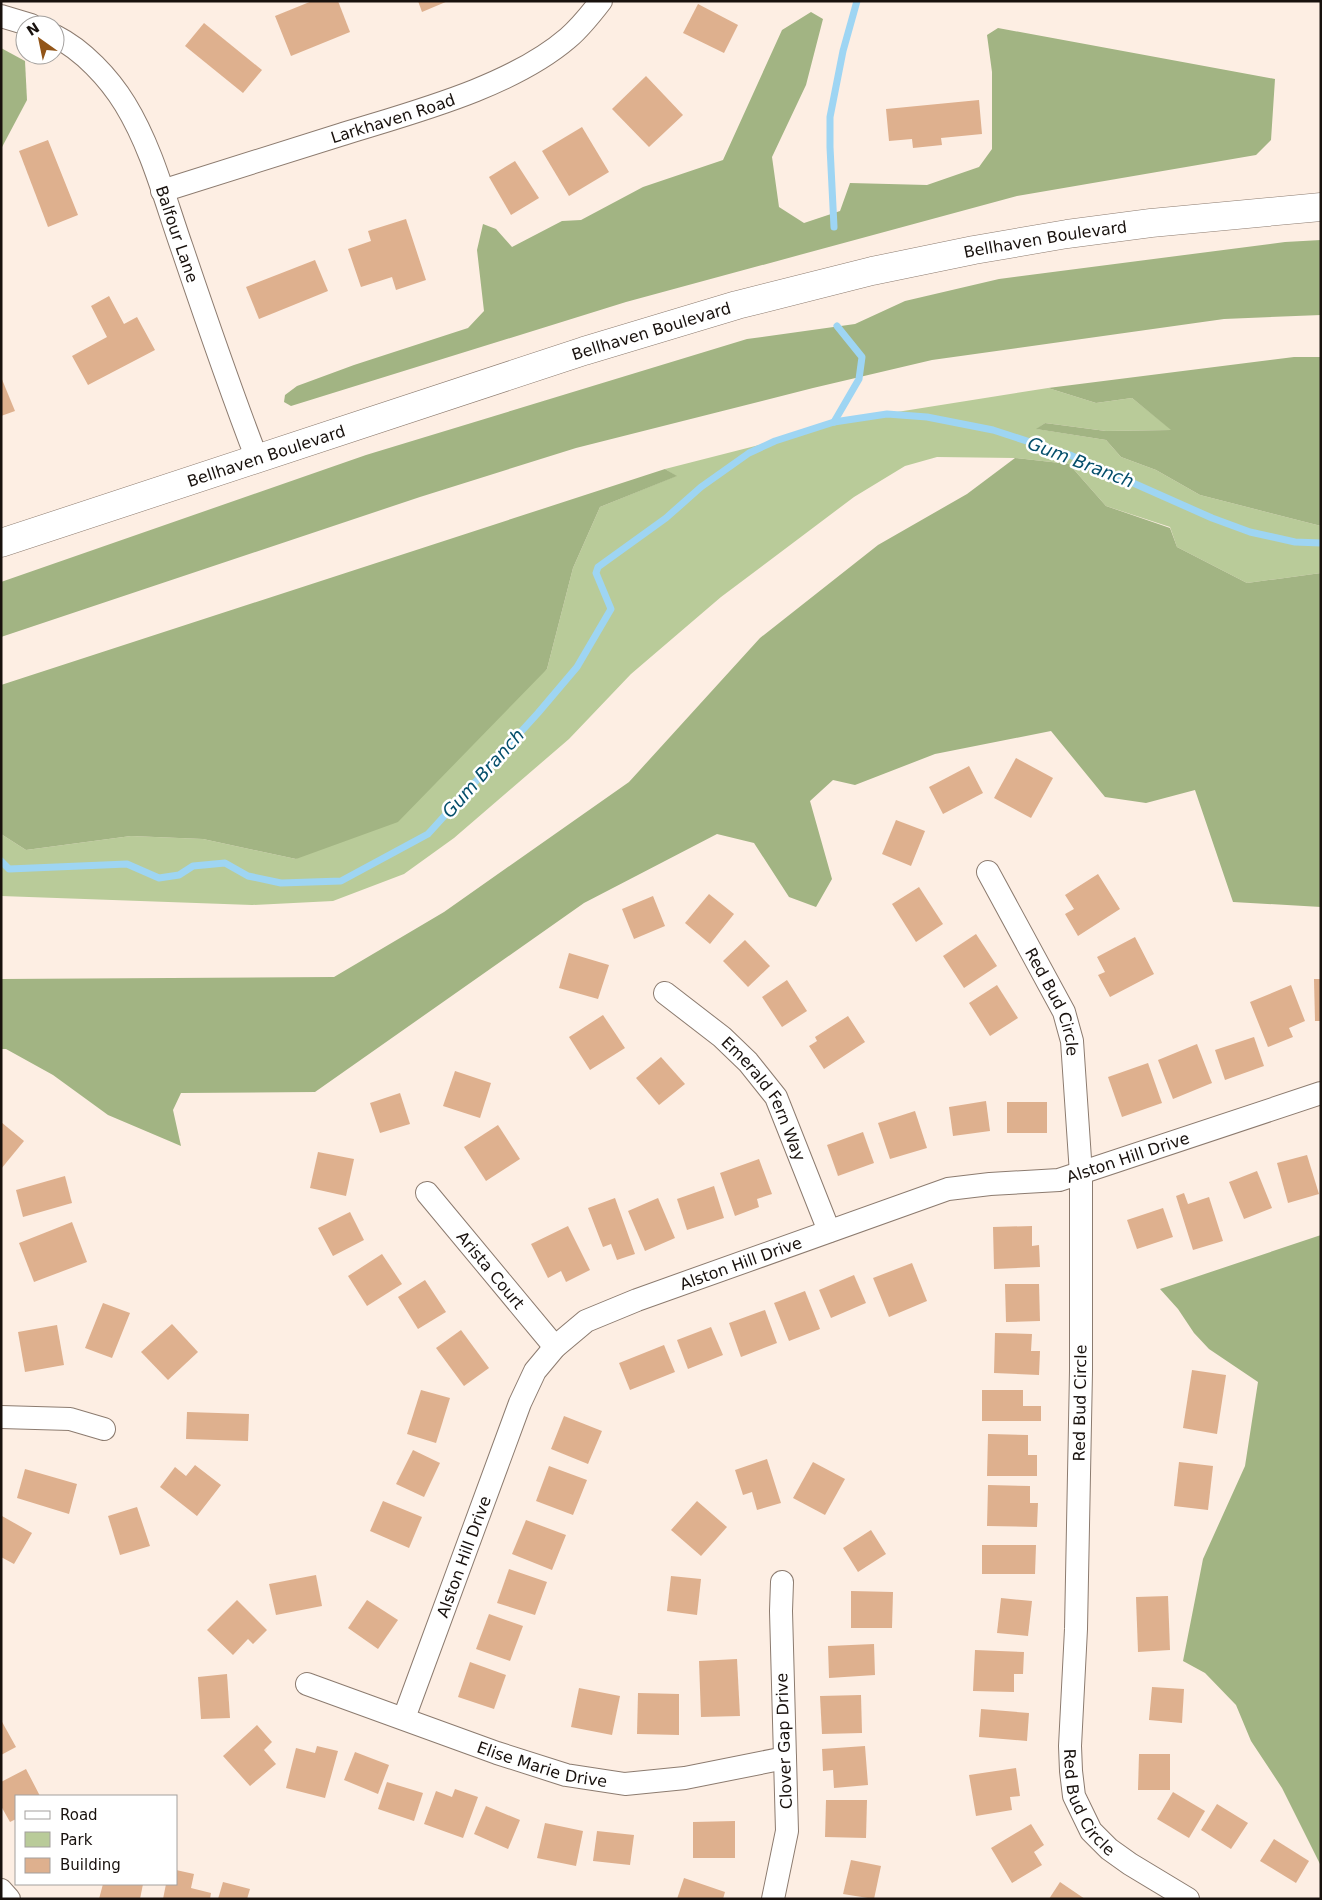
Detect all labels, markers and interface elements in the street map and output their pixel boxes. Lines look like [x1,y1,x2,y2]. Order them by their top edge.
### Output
north arrow [15,15,65,65]
text: N [24,19,42,39]
street label: Larkhaven Road [328,90,458,147]
street label: Balfour Lane [152,183,202,285]
street label: Bellhaven Boulevard [962,217,1128,261]
street label: Bellhaven Boulevard [569,298,733,364]
street label: Bellhaven Boulevard [185,421,347,491]
water label: Gum Branch [1025,432,1137,492]
water label: Gum Branch [438,724,528,822]
street label: Red Bud Circle [1021,944,1082,1057]
street label: Emerald Fern Way [718,1032,810,1164]
street label: Alston Hill Drive [1064,1128,1192,1186]
street label: Arista Court [453,1227,529,1313]
street label: Alston Hill Drive [677,1232,804,1293]
street label: Red Bud Circle [1069,1344,1091,1462]
street label: Alston Hill Drive [432,1493,495,1620]
street label: Clover Gap Drive [772,1672,796,1810]
street label: Elise Marie Drive [475,1737,609,1791]
street label: Red Bud Circle [1061,1748,1119,1860]
legend [15,1795,178,1885]
text: Road [60,1806,98,1824]
text: Park [60,1831,93,1849]
text: Building [60,1856,121,1874]

